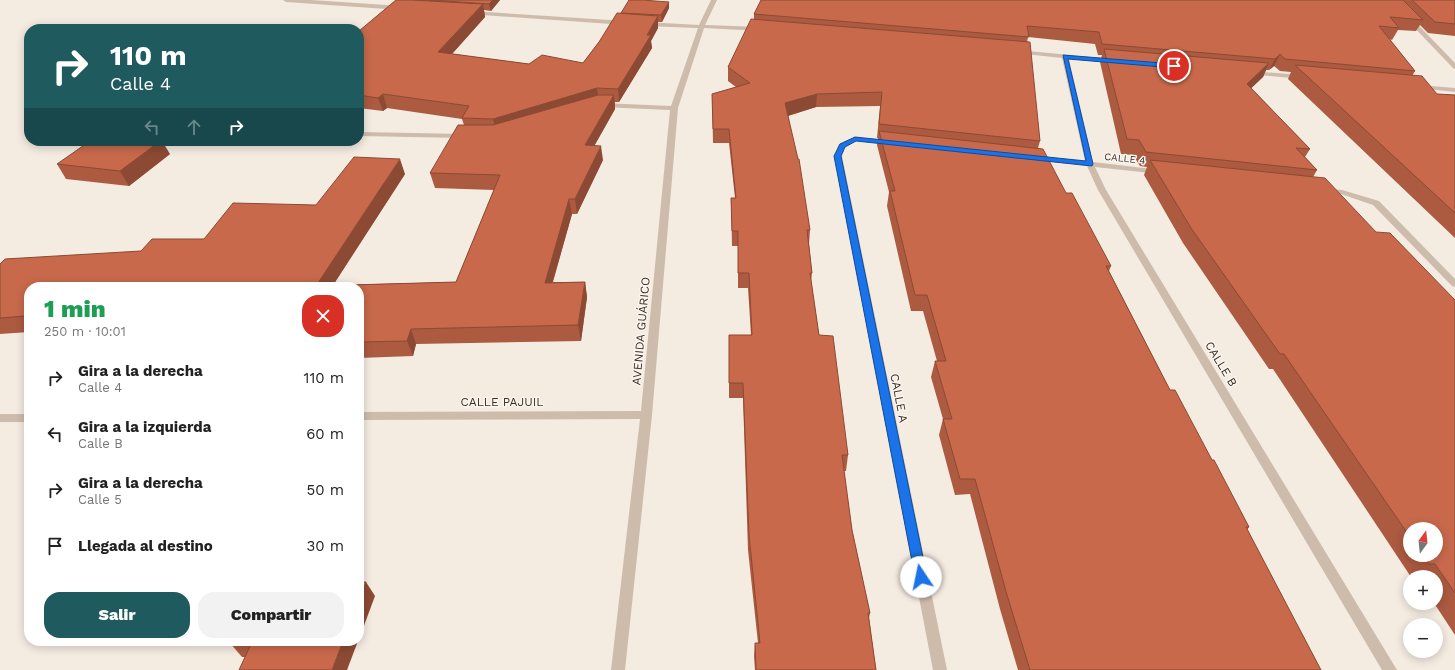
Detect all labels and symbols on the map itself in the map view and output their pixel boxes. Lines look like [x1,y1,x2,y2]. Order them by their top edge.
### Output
pin [1157,49,1191,83]
street label: CALLE 4 [1104,151,1146,166]
street label: AVENIDA GUÁRICO [629,276,653,386]
street label: CALLE B [1202,339,1240,389]
street label: CALLE A [887,372,911,424]
street label: CALLE PAJUIL [461,395,543,409]
north arrow [1403,522,1443,562]
position arrow [900,556,942,598]

